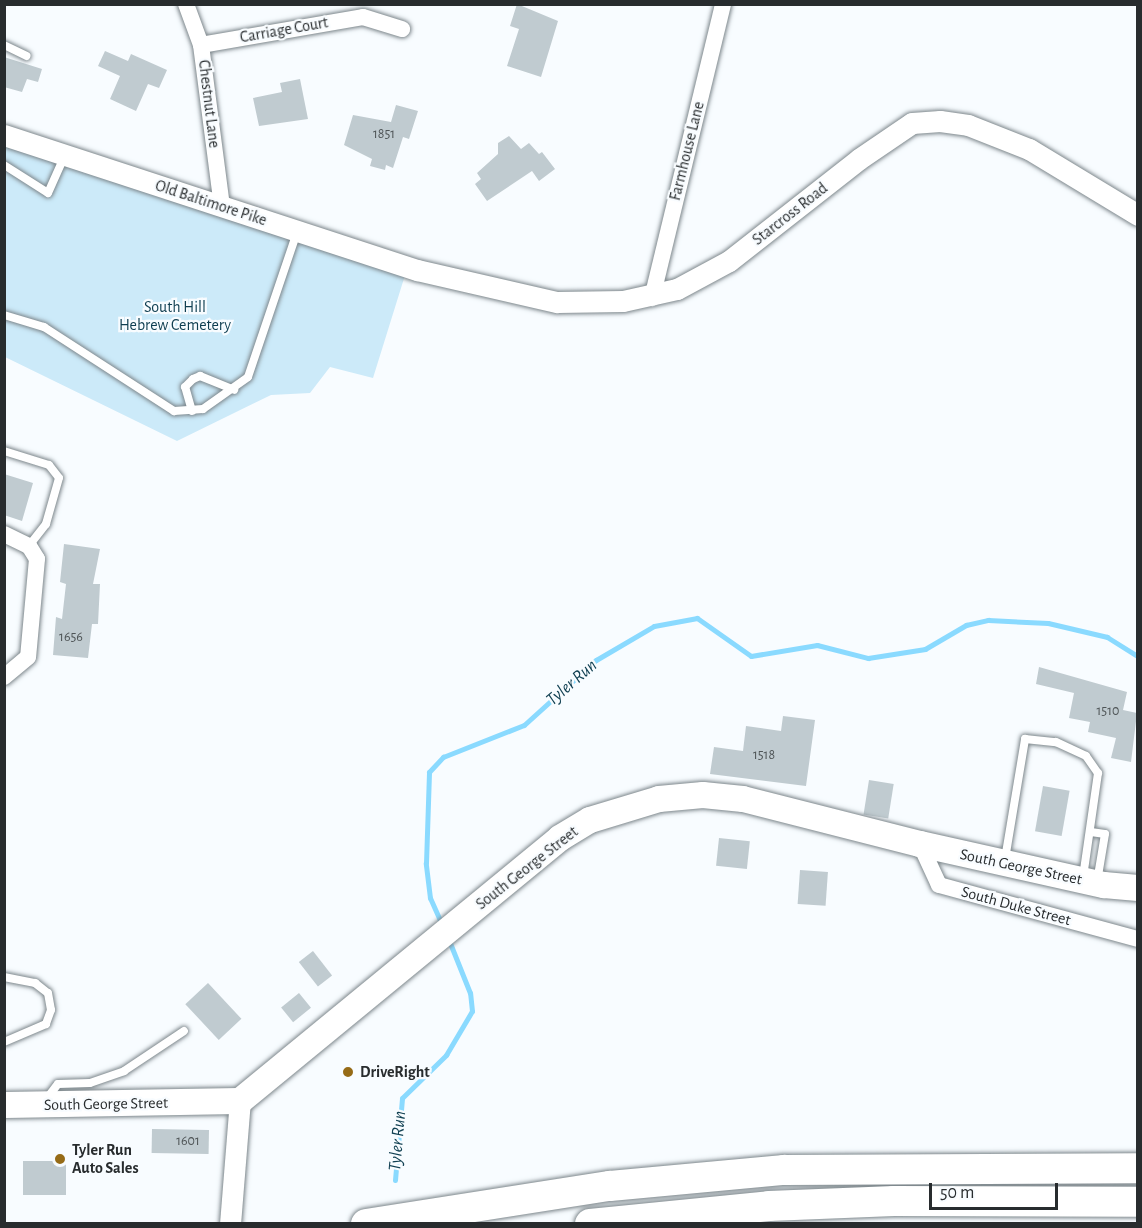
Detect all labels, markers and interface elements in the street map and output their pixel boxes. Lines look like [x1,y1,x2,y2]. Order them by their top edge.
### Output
street label: Carriage Court [238,13,330,47]
street label: Chestnut Lane [194,59,224,149]
street label: Farmhouse Lane [665,99,709,203]
house number: 1851 [373,126,395,142]
street label: Old Baltimore Pike [153,176,269,230]
street label: Starcross Road [748,179,832,249]
park label: South Hill Hebrew Cemetery [119,297,231,335]
house number: 1656 [59,629,83,645]
water label: Tyler Run [542,655,602,711]
house number: 1510 [1097,703,1119,719]
house number: 1518 [753,747,775,763]
street label: South George Street [472,822,582,914]
street label: South George Street [958,845,1084,889]
street label: South Duke Street [959,882,1073,930]
place label: DriveRight [360,1062,430,1082]
marker: DriveRight [341,1065,355,1079]
street label: South George Street [44,1093,168,1115]
water label: Tyler Run [385,1110,411,1172]
house number: 1601 [176,1133,200,1149]
place label: Tyler Run Auto Sales [72,1140,139,1178]
marker: Tyler Run Auto Sales [53,1152,67,1166]
scale bar [932,1171,1061,1209]
text: 50 m [940,1184,974,1202]

